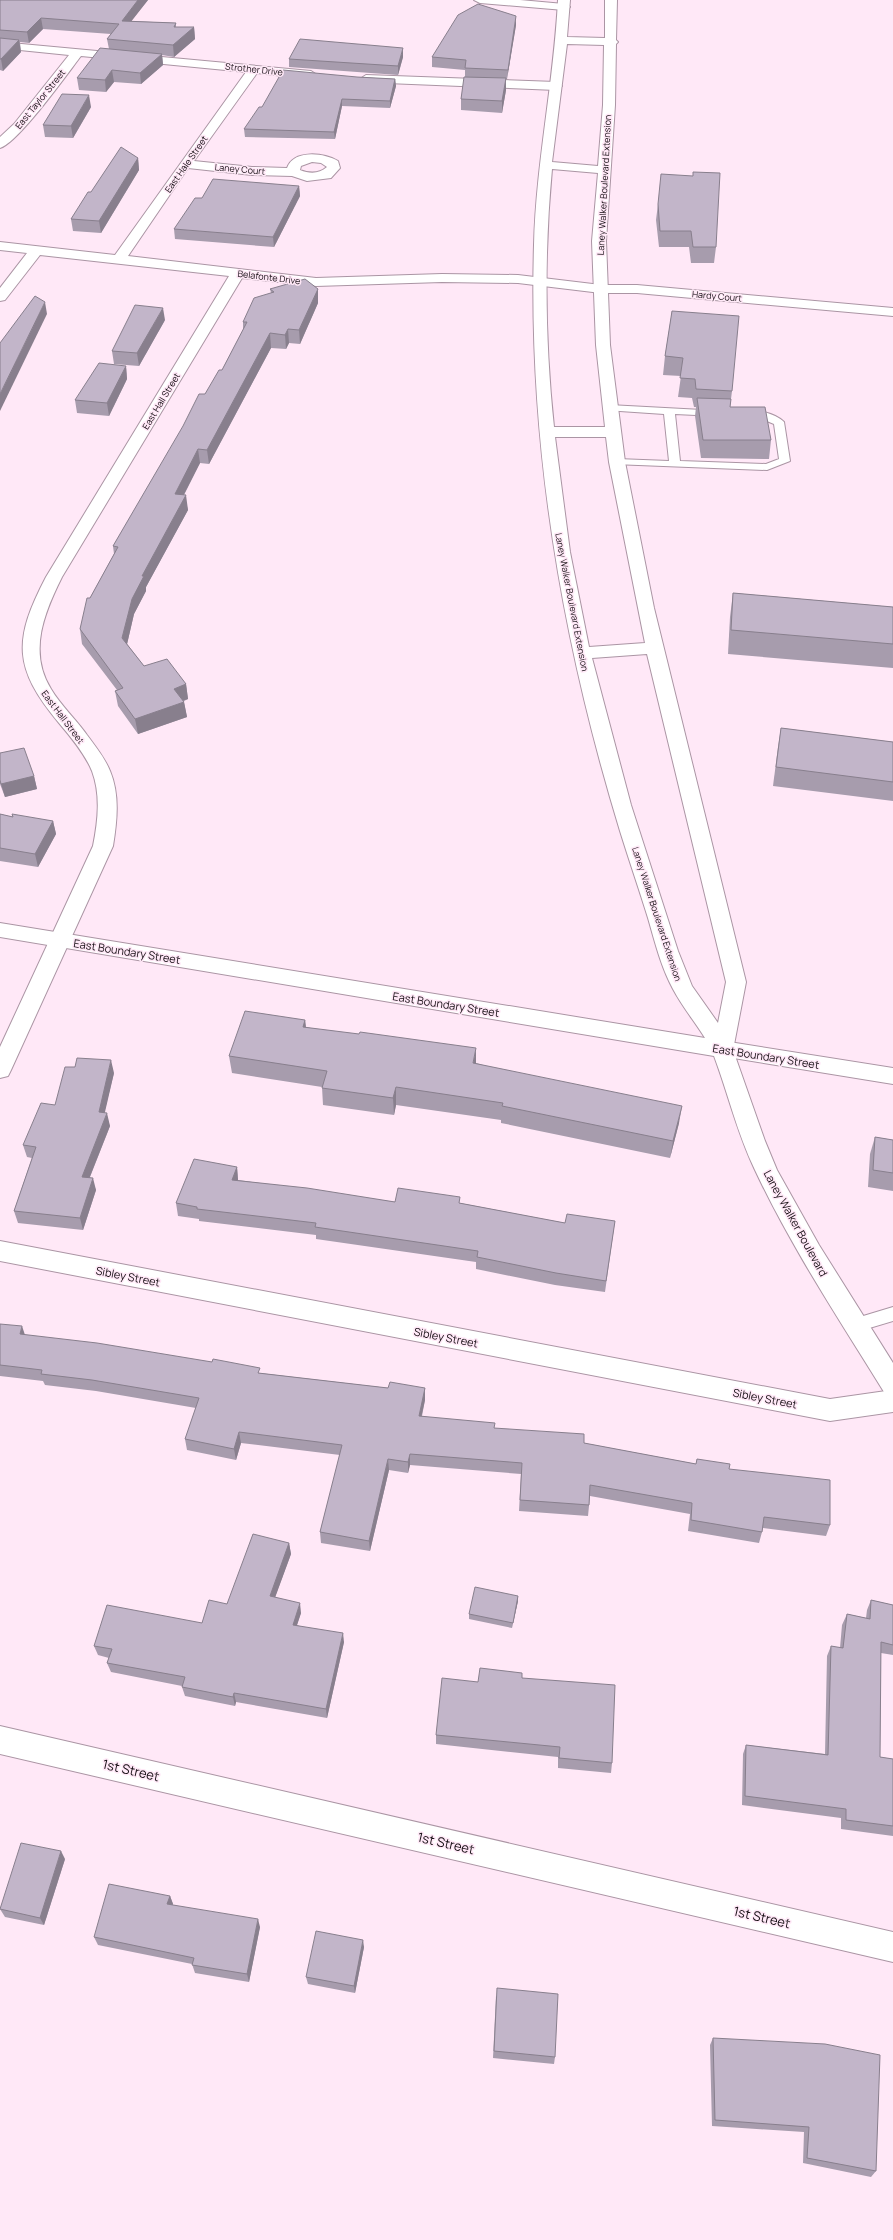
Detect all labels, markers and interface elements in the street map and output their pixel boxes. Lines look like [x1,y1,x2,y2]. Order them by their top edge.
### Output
street label: Strother Drive [225,60,283,78]
street label: East Taylor Street [12,66,68,132]
street label: Laney Walker Boulevard Extension [594,114,614,256]
street label: East Hale Street [161,133,211,195]
street label: Laney Court [214,160,266,178]
street label: Belafonte Drive [237,267,301,287]
street label: Hardy Court [691,287,743,305]
street label: East Hall Street [139,370,183,432]
street label: Laney Walker Boulevard Extension [552,532,592,672]
street label: East Hall Street [39,688,88,747]
street label: Laney Walker Boulevard Extension [629,845,685,983]
street label: East Boundary Street [73,935,181,967]
street label: East Boundary Street [392,988,500,1020]
street label: East Boundary Street [712,1040,820,1072]
street label: Laney Walker Boulevard [761,1167,831,1279]
street label: Sibley Street [95,1262,161,1290]
street label: Sibley Street [413,1323,479,1351]
street label: Sibley Street [732,1384,798,1412]
street label: 1st Street [101,1755,161,1785]
street label: 1st Street [416,1828,476,1858]
street label: 1st Street [732,1902,792,1932]

